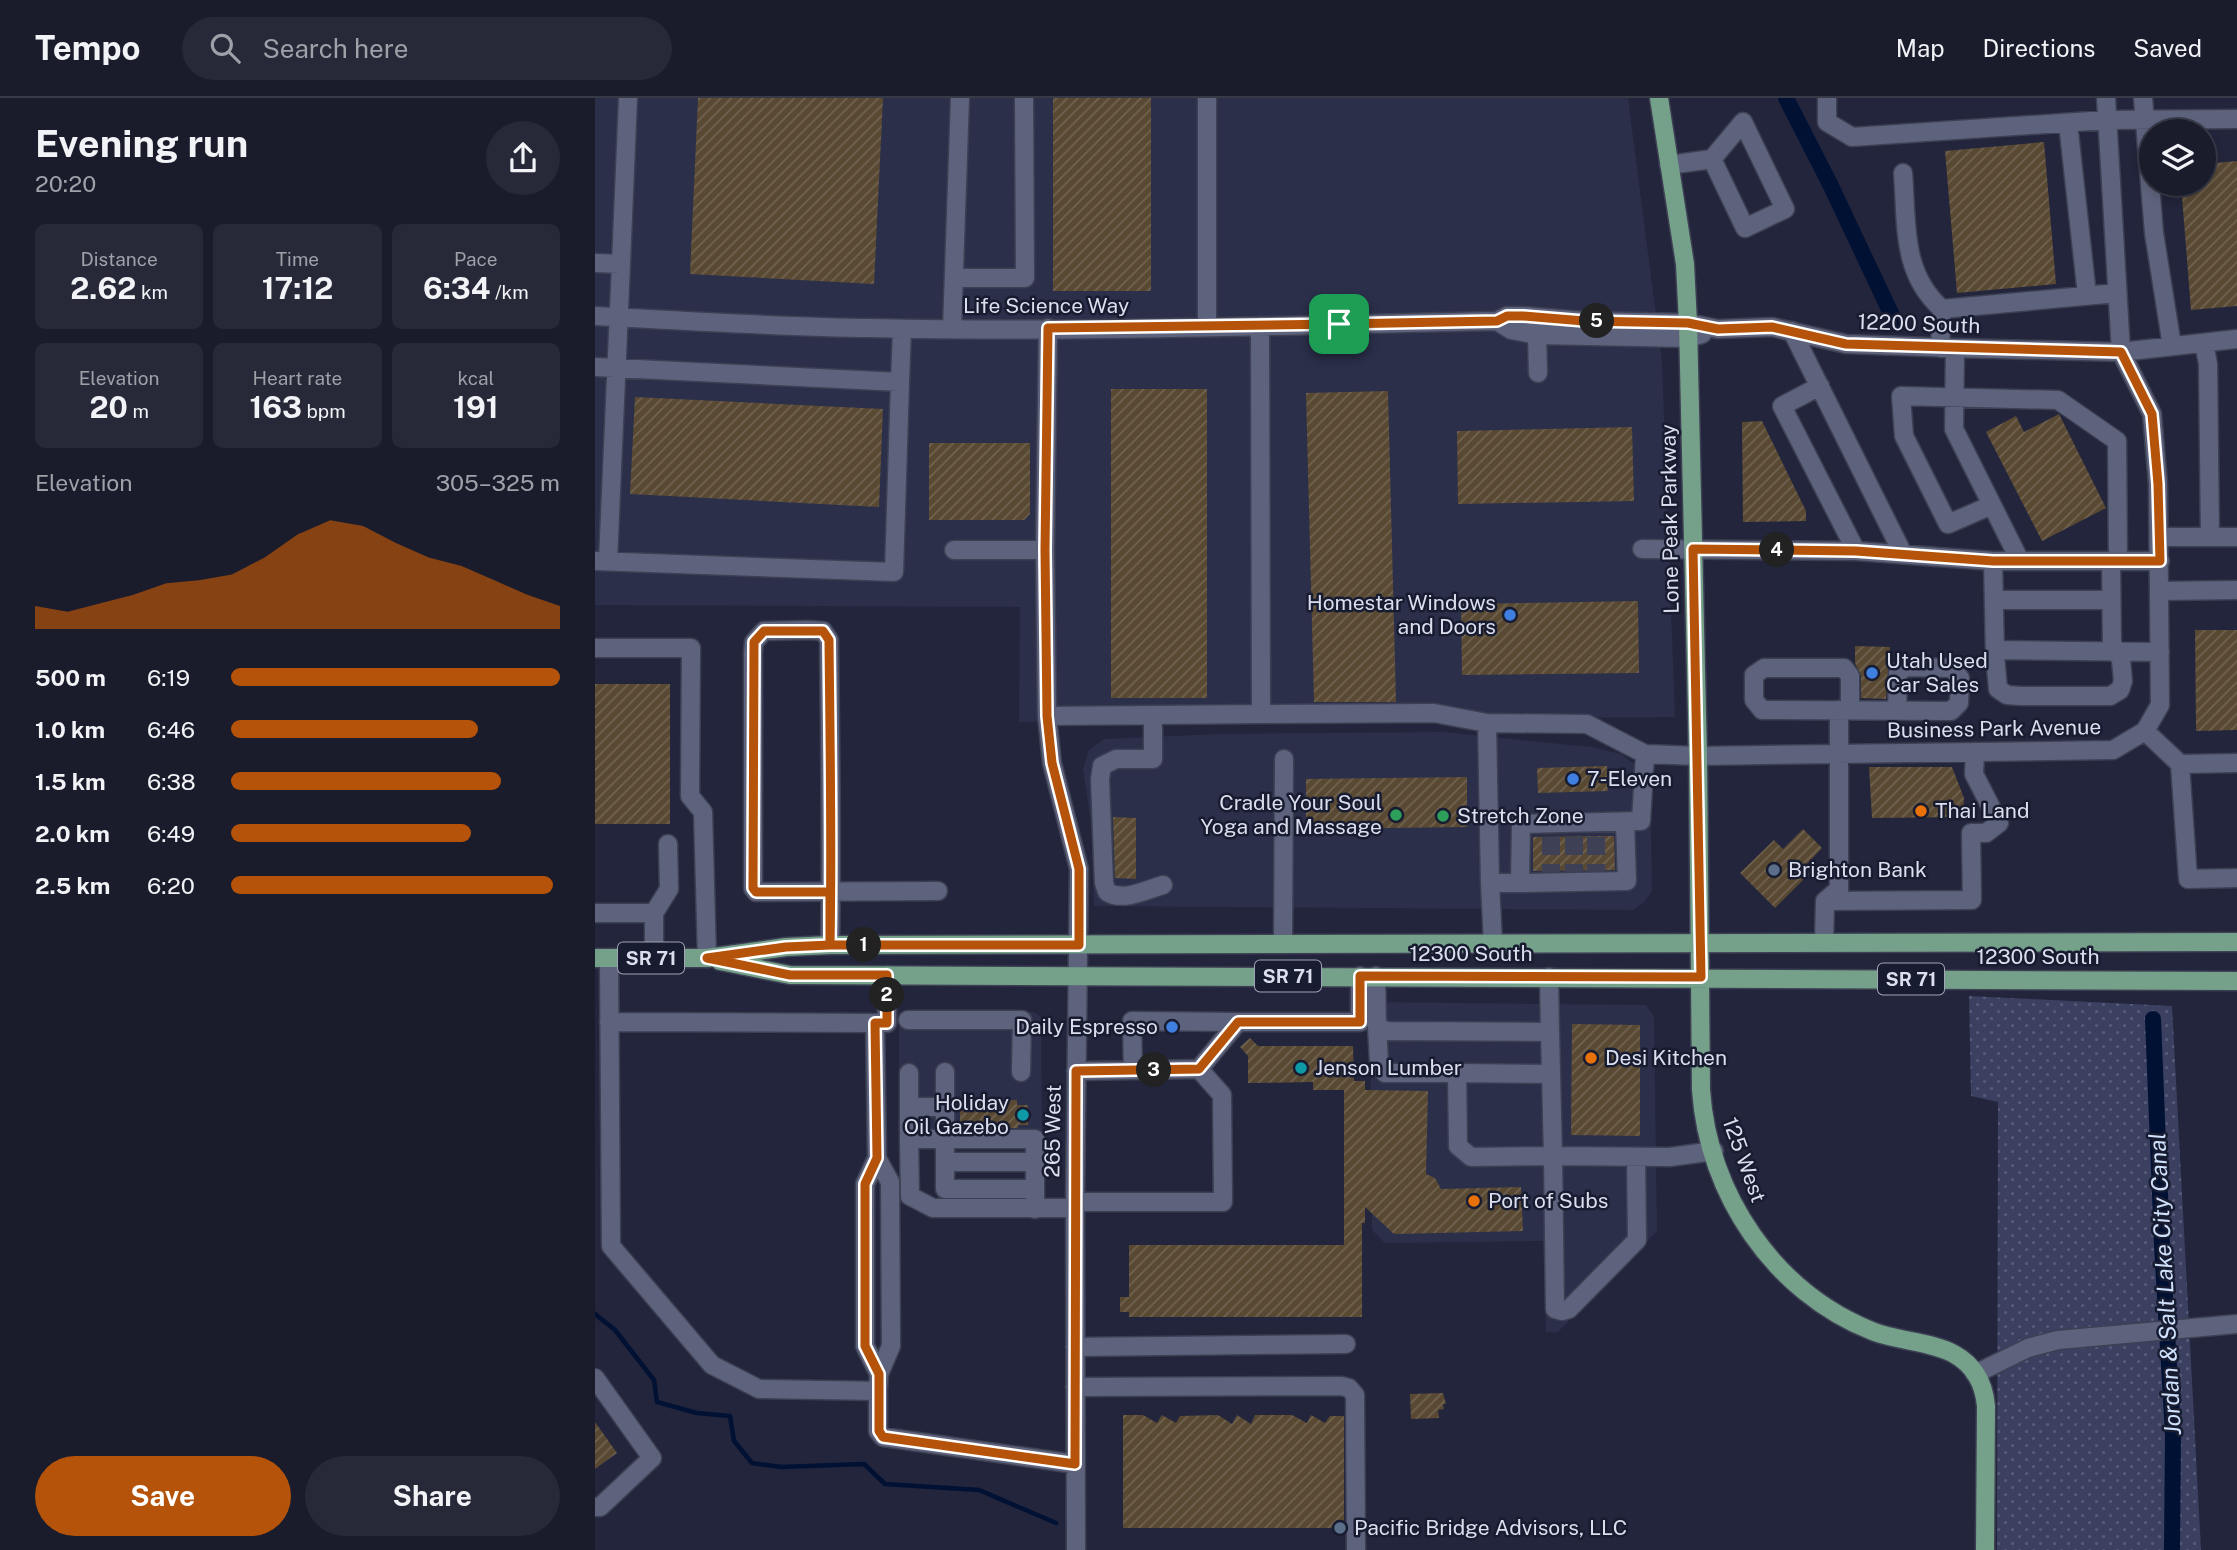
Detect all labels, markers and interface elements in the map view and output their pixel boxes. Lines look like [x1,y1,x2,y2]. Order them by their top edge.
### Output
search box [182,17,672,80]
text: Tempo [35,29,140,67]
icon: search [206,29,244,67]
text: Search here [262,33,408,64]
text: Map [1896,34,1945,62]
text: Directions [1983,34,2095,62]
text: Saved [2133,34,2202,62]
map controls [2139,119,2216,196]
button: layers [2139,119,2216,196]
text: Evening run [35,121,248,166]
button: share [486,121,560,195]
text: 20:20 [35,170,96,197]
text: Distance [81,248,158,270]
text: Time [276,248,319,270]
text: Pace [454,248,498,270]
text: 2.62 [70,270,136,306]
text: 17:12 [262,270,333,306]
text: 6:34 [423,270,490,306]
text: km [136,281,168,303]
text: /km [490,281,529,303]
street label: Life Science Way [963,293,1129,318]
pin [1309,294,1369,354]
pin: 5 [1579,304,1615,339]
icon: arrive [1320,305,1358,343]
text: 5 [1590,309,1603,331]
street label: 12200 South [1857,309,1981,338]
text: Elevation [79,367,159,389]
text: Heart rate [253,367,342,389]
text: kcal [457,367,494,389]
text: 20 [89,389,128,425]
text: 163 [249,389,302,425]
text: 191 [453,389,499,425]
text: m [128,400,149,422]
text: bpm [302,400,346,422]
street label: Lone Peak Parkway [1655,424,1684,614]
text: Elevation [35,469,133,496]
text: 305–325 m [436,469,560,496]
pin: 4 [1759,532,1795,568]
text: 4 [1770,538,1783,560]
place label: Homestar Windows and Doors [1307,590,1496,639]
marker: Homestar Windows and Doors [1502,607,1518,623]
place label: Utah Used Car Sales [1886,648,1988,697]
text: 500 m [35,664,106,691]
text: 6:19 [147,664,190,691]
marker: Utah Used Car Sales [1864,665,1880,681]
street label: Business Park Avenue [1887,714,2101,743]
text: 1.0 km [35,716,105,743]
text: 6:46 [147,716,195,743]
place label: 7-Eleven [1587,766,1672,791]
text: 1.5 km [35,768,106,795]
text: 6:38 [147,768,196,795]
marker: 7-Eleven [1565,771,1581,787]
place label: Cradle Your Soul Yoga and Massage [1200,790,1382,839]
place label: Thai Land [1935,798,2030,823]
place label: Stretch Zone [1457,803,1584,828]
marker: Thai Land [1913,803,1929,819]
marker: Cradle Your Soul Yoga and Massage [1388,807,1404,823]
marker: Stretch Zone [1435,808,1451,824]
text: 2.0 km [35,820,110,847]
text: 6:49 [147,820,195,847]
place label: Brighton Bank [1788,857,1927,882]
marker: Brighton Bank [1766,862,1782,878]
text: 2.5 km [35,872,110,899]
text: 6:20 [147,872,195,899]
pin: 1 [847,928,881,962]
text: 1 [859,933,868,955]
street label: 12300 South [1409,941,1533,966]
road number: SR 71 [618,943,684,974]
street label: 12300 South [1976,944,2100,969]
road number: SR 71 [1255,960,1321,992]
road number: SR 71 [1878,964,1944,995]
pin: 2 [869,978,905,1012]
text: 2 [880,983,893,1005]
place label: Daily Espresso [1015,1014,1158,1039]
marker: Daily Espresso [1164,1019,1180,1035]
place label: Desi Kitchen [1605,1045,1727,1070]
marker: Desi Kitchen [1583,1050,1599,1066]
pin: 3 [1137,1052,1171,1088]
place label: Jenson Lumber [1315,1055,1462,1080]
text: 3 [1147,1058,1160,1080]
marker: Jenson Lumber [1293,1060,1309,1076]
street label: 265 West [1039,1084,1066,1178]
place label: Holiday Oil Gazebo [904,1090,1009,1139]
marker: Holiday Oil Gazebo [1015,1107,1031,1123]
street label: 125 West [1718,1114,1771,1206]
water label: Jordan & Salt Lake City Canal [2143,1132,2186,1436]
place label: Port of Subs [1488,1188,1608,1213]
marker: Port of Subs [1466,1193,1482,1209]
button: Save [35,1456,291,1536]
button: Share [305,1456,560,1536]
place label: Pacific Bridge Advisors, LLC [1354,1515,1627,1540]
marker: Pacific Bridge Advisors, LLC [1332,1520,1348,1536]

